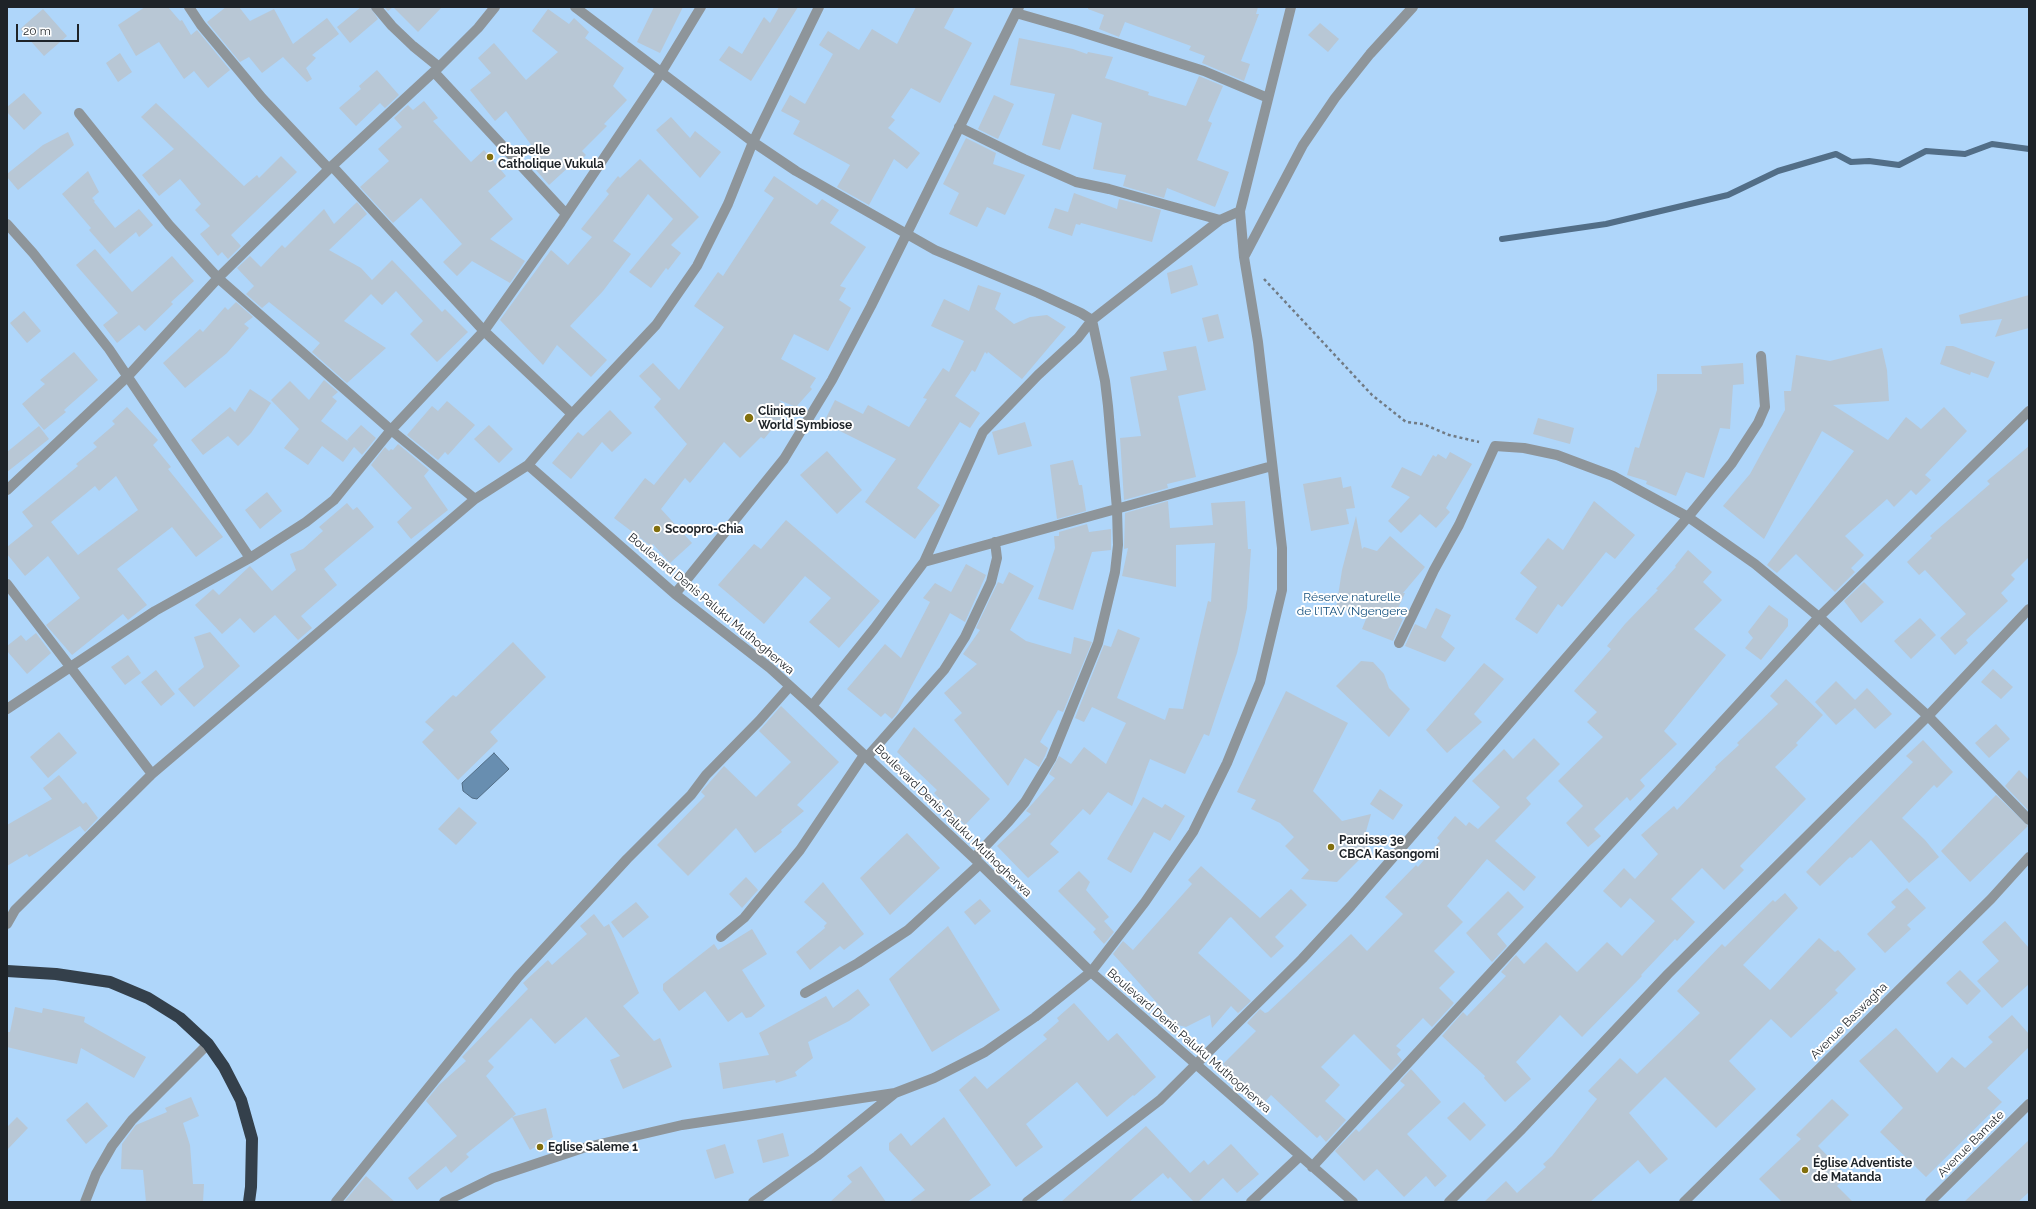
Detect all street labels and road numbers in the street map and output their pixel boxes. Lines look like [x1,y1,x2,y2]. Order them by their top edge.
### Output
street label: Boulevard Denis Paluku Muthogherwa [625,530,797,678]
street label: Boulevard Denis Paluku Muthogherwa [872,742,1034,900]
street label: Boulevard Denis Paluku Muthogherwa [1104,966,1274,1116]
street label: Avenue Baswagha [1808,980,1890,1062]
street label: Avenue Bamate [1935,1108,2007,1180]

